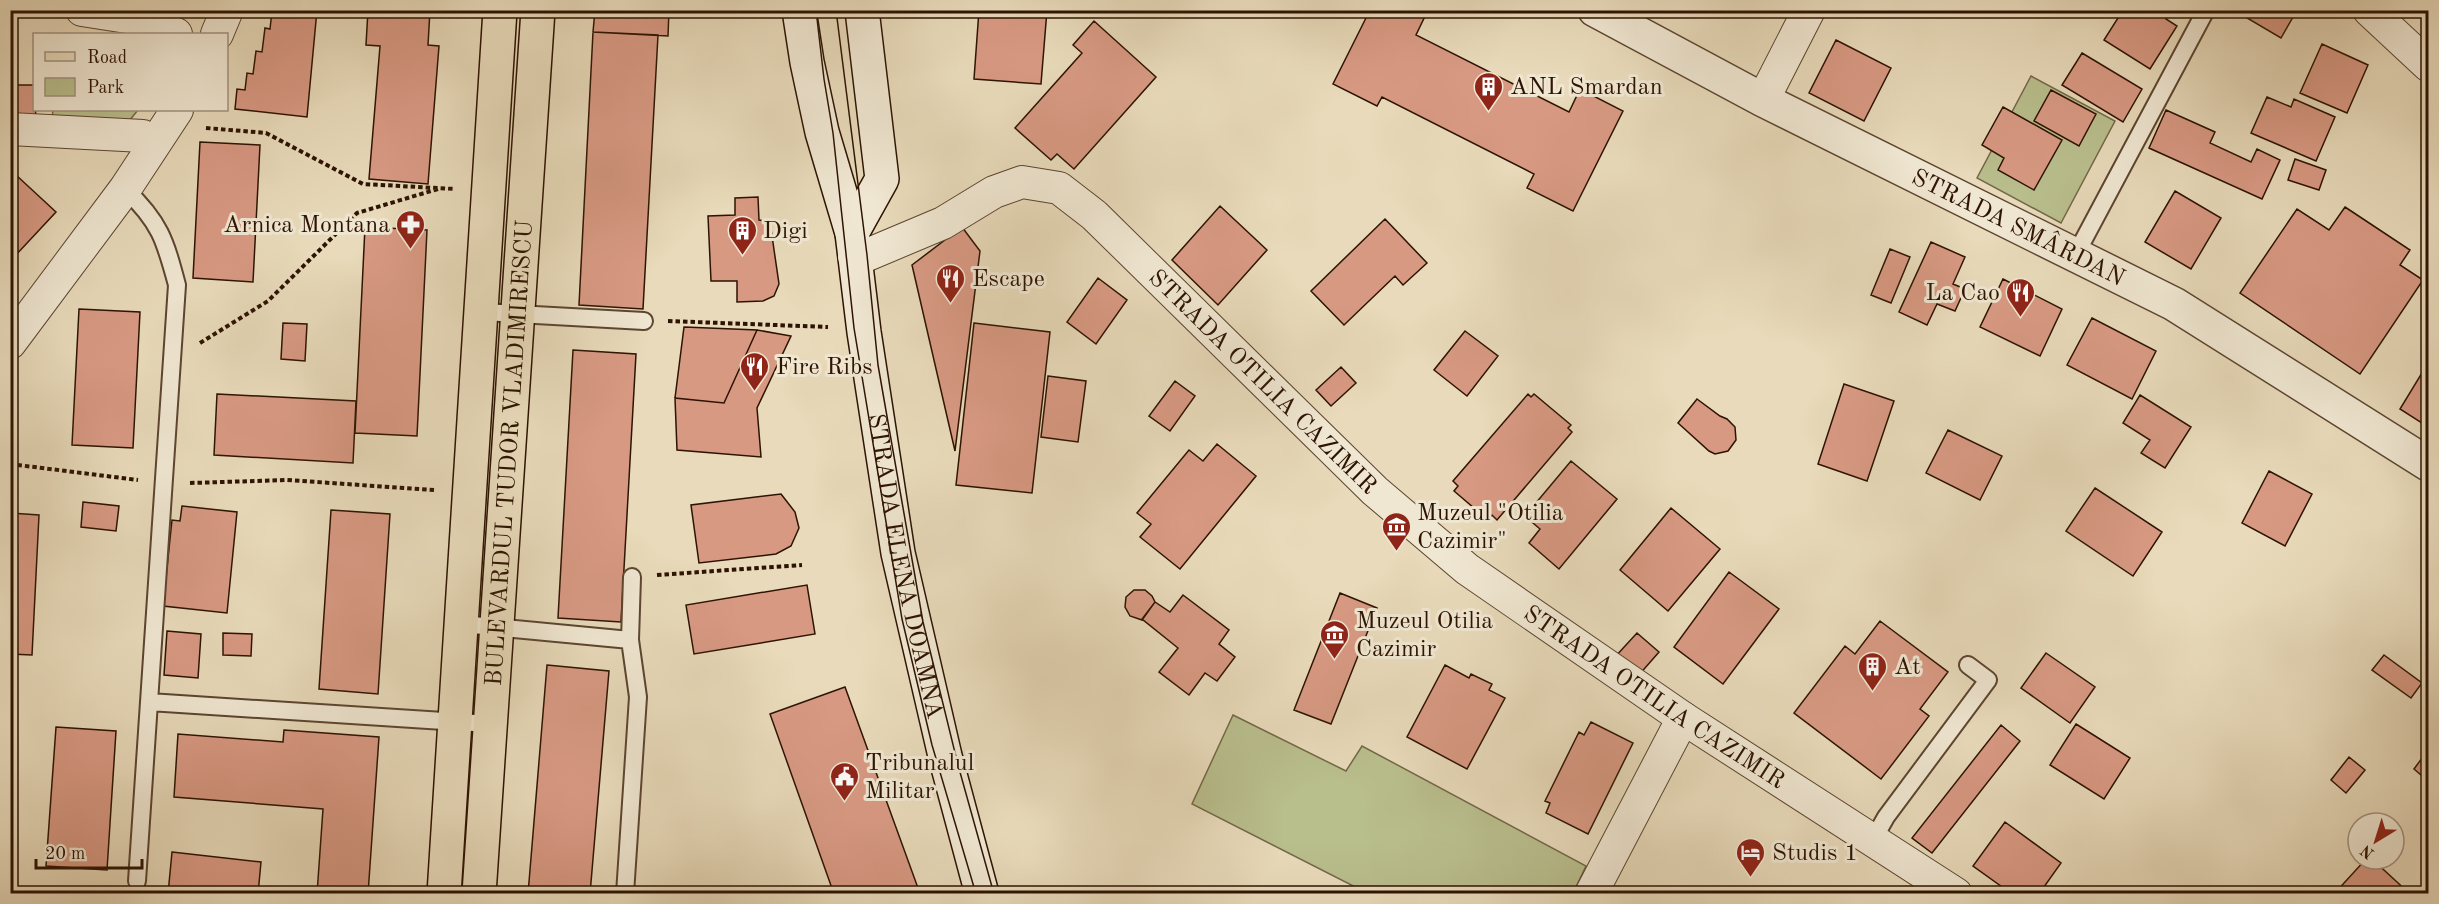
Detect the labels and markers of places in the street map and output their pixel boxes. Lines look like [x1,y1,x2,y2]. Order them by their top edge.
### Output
building icon: ANL Smardan [1473,70,1505,112]
place label: ANL Smardan [1510,76,1663,100]
pharmacy icon: Arnica Montana [395,208,427,250]
place label: Arnica Montana [223,214,390,238]
building icon: Digi [726,214,758,256]
place label: Digi [763,220,808,244]
restaurant icon: Escape [935,262,967,304]
place label: Escape [972,268,1045,292]
restaurant icon: La Cao [2005,276,2037,318]
place label: La Cao [1926,282,2000,306]
restaurant icon: Fire Ribs [739,350,771,392]
place label: Fire Ribs [776,356,873,380]
place label: Muzeul "Otilia Cazimir" [1417,502,1564,554]
museum icon: Muzeul "Otilia Cazimir" [1380,510,1412,552]
place label: Muzeul Otilia Cazimir [1356,610,1493,662]
museum icon: Muzeul Otilia Cazimir [1319,618,1351,660]
building icon: At [1857,650,1889,692]
place label: At [1894,656,1921,680]
place label: Tribunalul Militar [865,752,974,804]
public building icon: Tribunalul Militar [828,760,860,802]
hotel icon: Studis 1 [1735,836,1767,878]
place label: Studis 1 [1772,842,1858,866]

